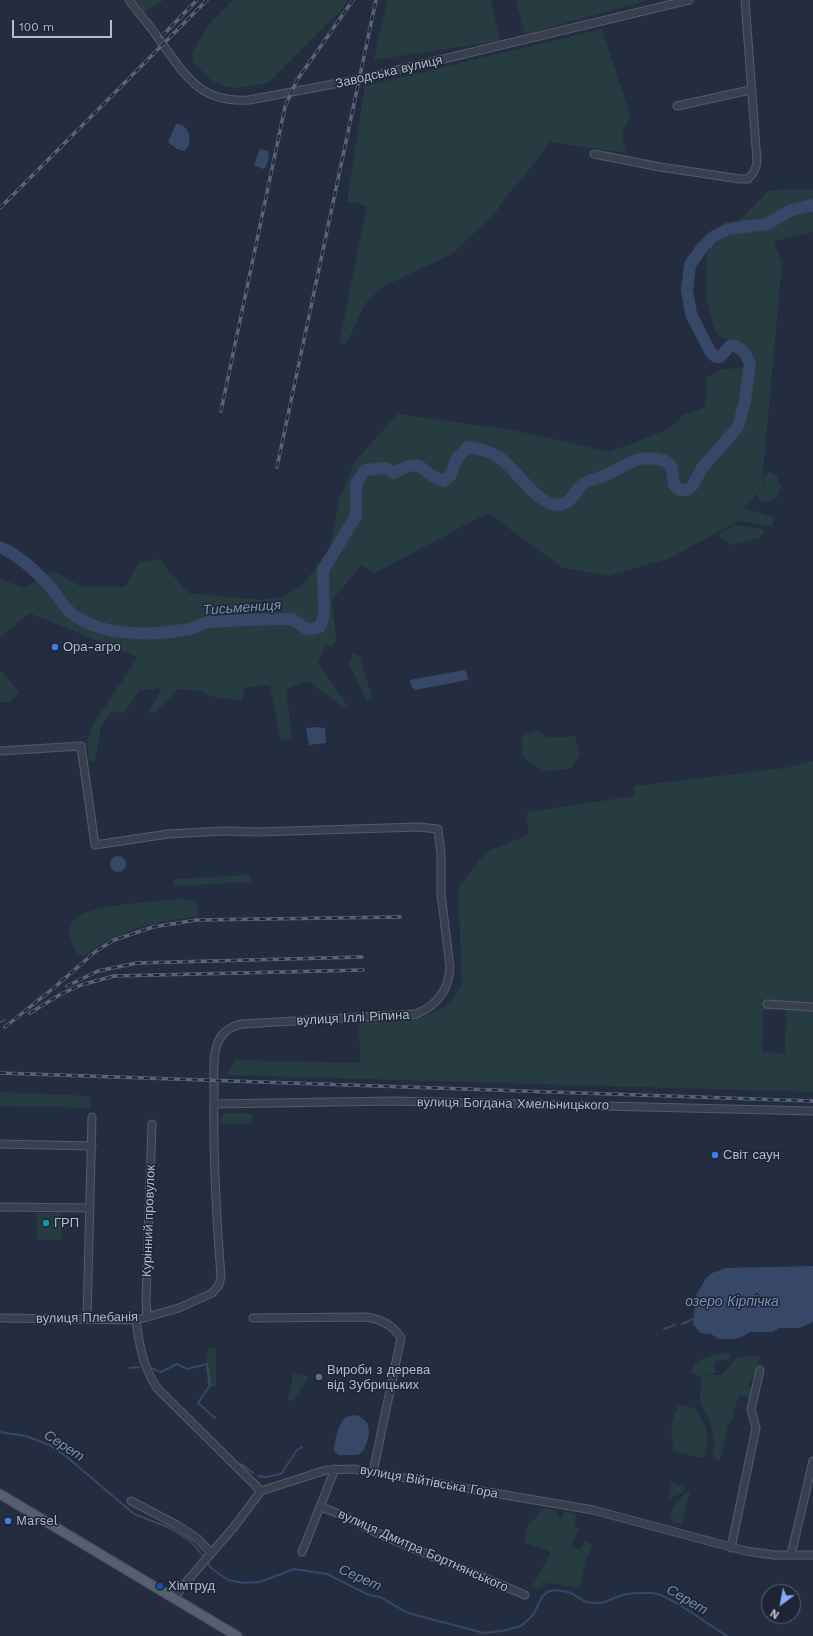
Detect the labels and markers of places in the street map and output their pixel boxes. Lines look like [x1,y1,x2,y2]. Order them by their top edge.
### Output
place label: Ора-агро [63,639,121,655]
marker: Ора-агро [50,642,60,652]
place label: Світ саун [723,1147,780,1163]
marker: Світ саун [710,1150,720,1160]
place label: ГРП [54,1215,79,1231]
marker: ГРП [41,1218,51,1228]
place label: Вироби з дерева від Зубрицьких [327,1362,430,1393]
marker: Вироби з дерева від Зубрицьких [314,1372,324,1382]
place label: Marsel [16,1513,58,1529]
marker: Marsel [3,1516,13,1526]
place label: Хімтруд [168,1578,215,1594]
marker: Хімтруд [155,1581,165,1591]

